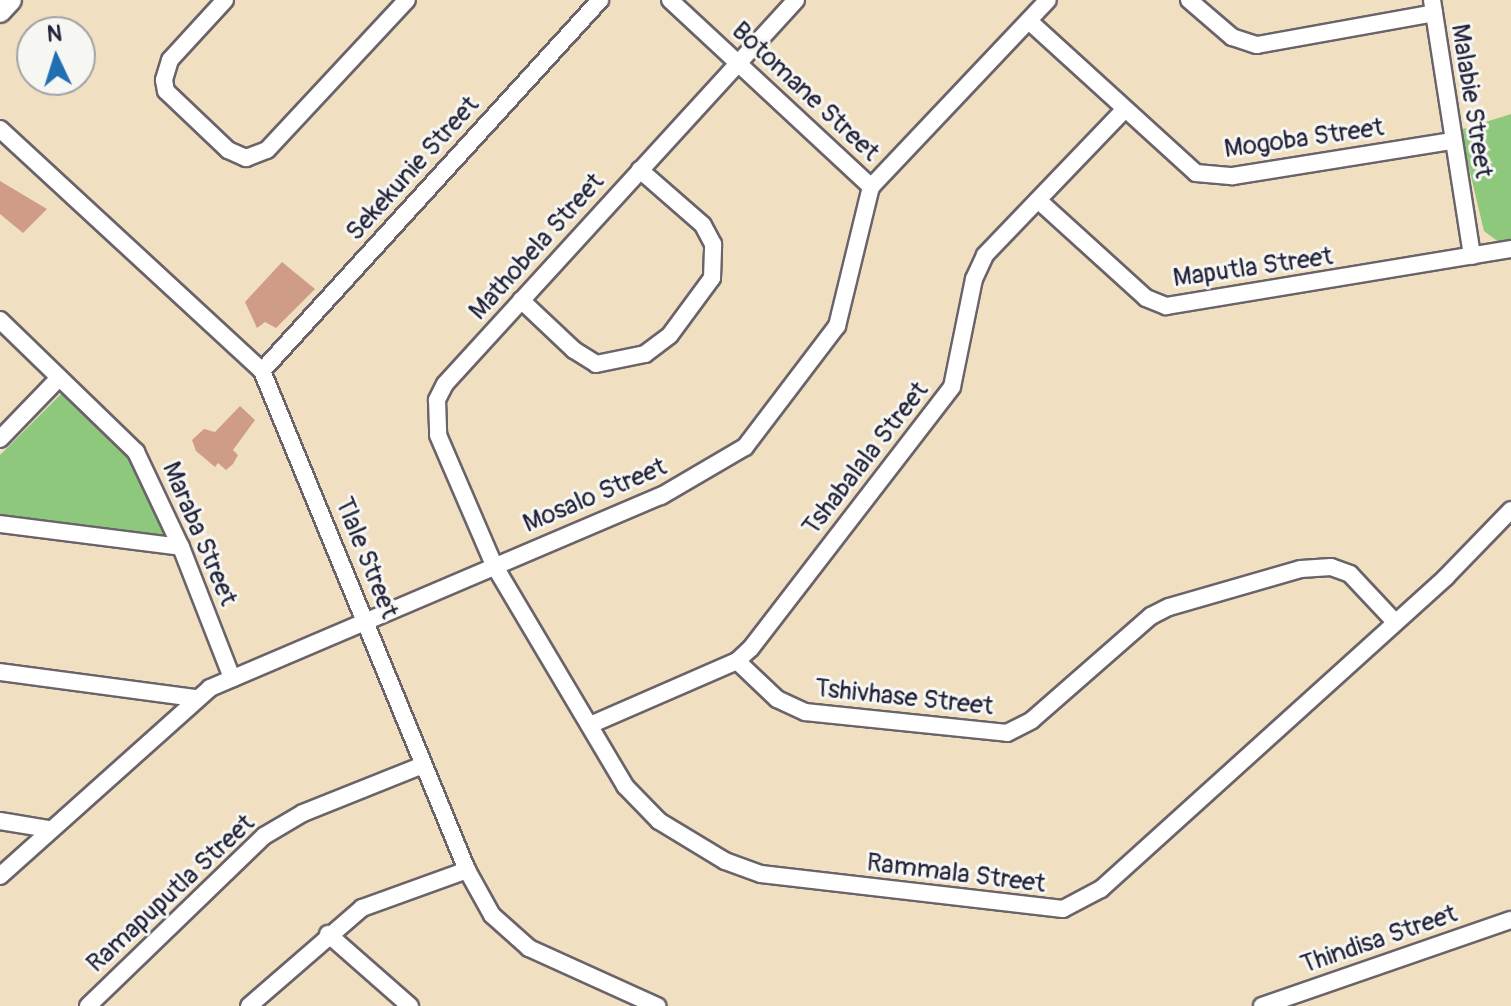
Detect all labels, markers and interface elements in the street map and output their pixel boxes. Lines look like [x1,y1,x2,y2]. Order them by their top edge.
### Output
north arrow [16,16,96,96]
street label: Botomane Street [725,16,885,168]
text: N [46,20,63,49]
street label: Malabie Street [1443,22,1499,180]
street label: Sekekunie Street [340,90,486,248]
street label: Mogoba Street [1222,112,1386,166]
street label: Mathobela Street [463,167,611,327]
street label: Maputla Street [1171,241,1335,295]
street label: Tshabalala Street [796,376,936,542]
street label: Mosalo Street [519,452,671,540]
street label: Maraba Street [155,457,243,611]
street label: Tlale Street [328,493,404,623]
street label: Tshivhase Street [813,673,995,723]
street label: Ramapuputla Street [81,808,261,980]
street label: Rammala Street [865,848,1047,900]
street label: Thindisa Street [1297,899,1461,981]

